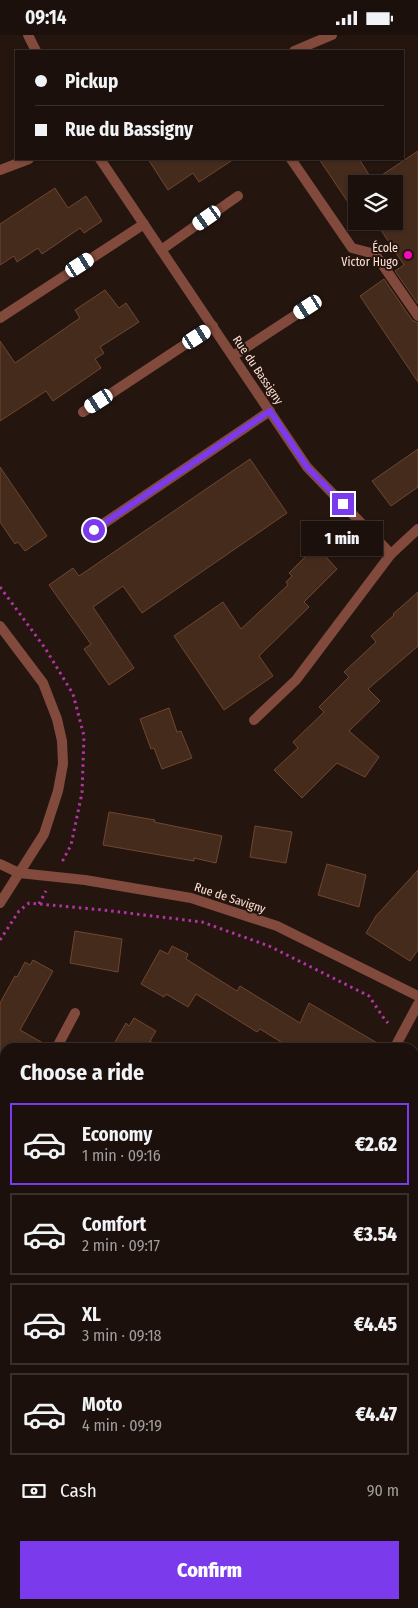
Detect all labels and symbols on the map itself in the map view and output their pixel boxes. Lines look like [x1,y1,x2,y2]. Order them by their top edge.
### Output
car [190,203,223,233]
place label: École Victor Hugo [341,240,398,269]
marker: École Victor Hugo [402,249,414,261]
car [63,251,96,279]
car [291,293,324,321]
car [180,323,213,351]
street label: Rue du Bassigny [230,333,286,408]
car [82,387,115,415]
route end [332,493,354,515]
route start [83,519,105,541]
callout: 1 min [302,521,384,557]
street label: Rue de Savigny [193,880,268,916]

